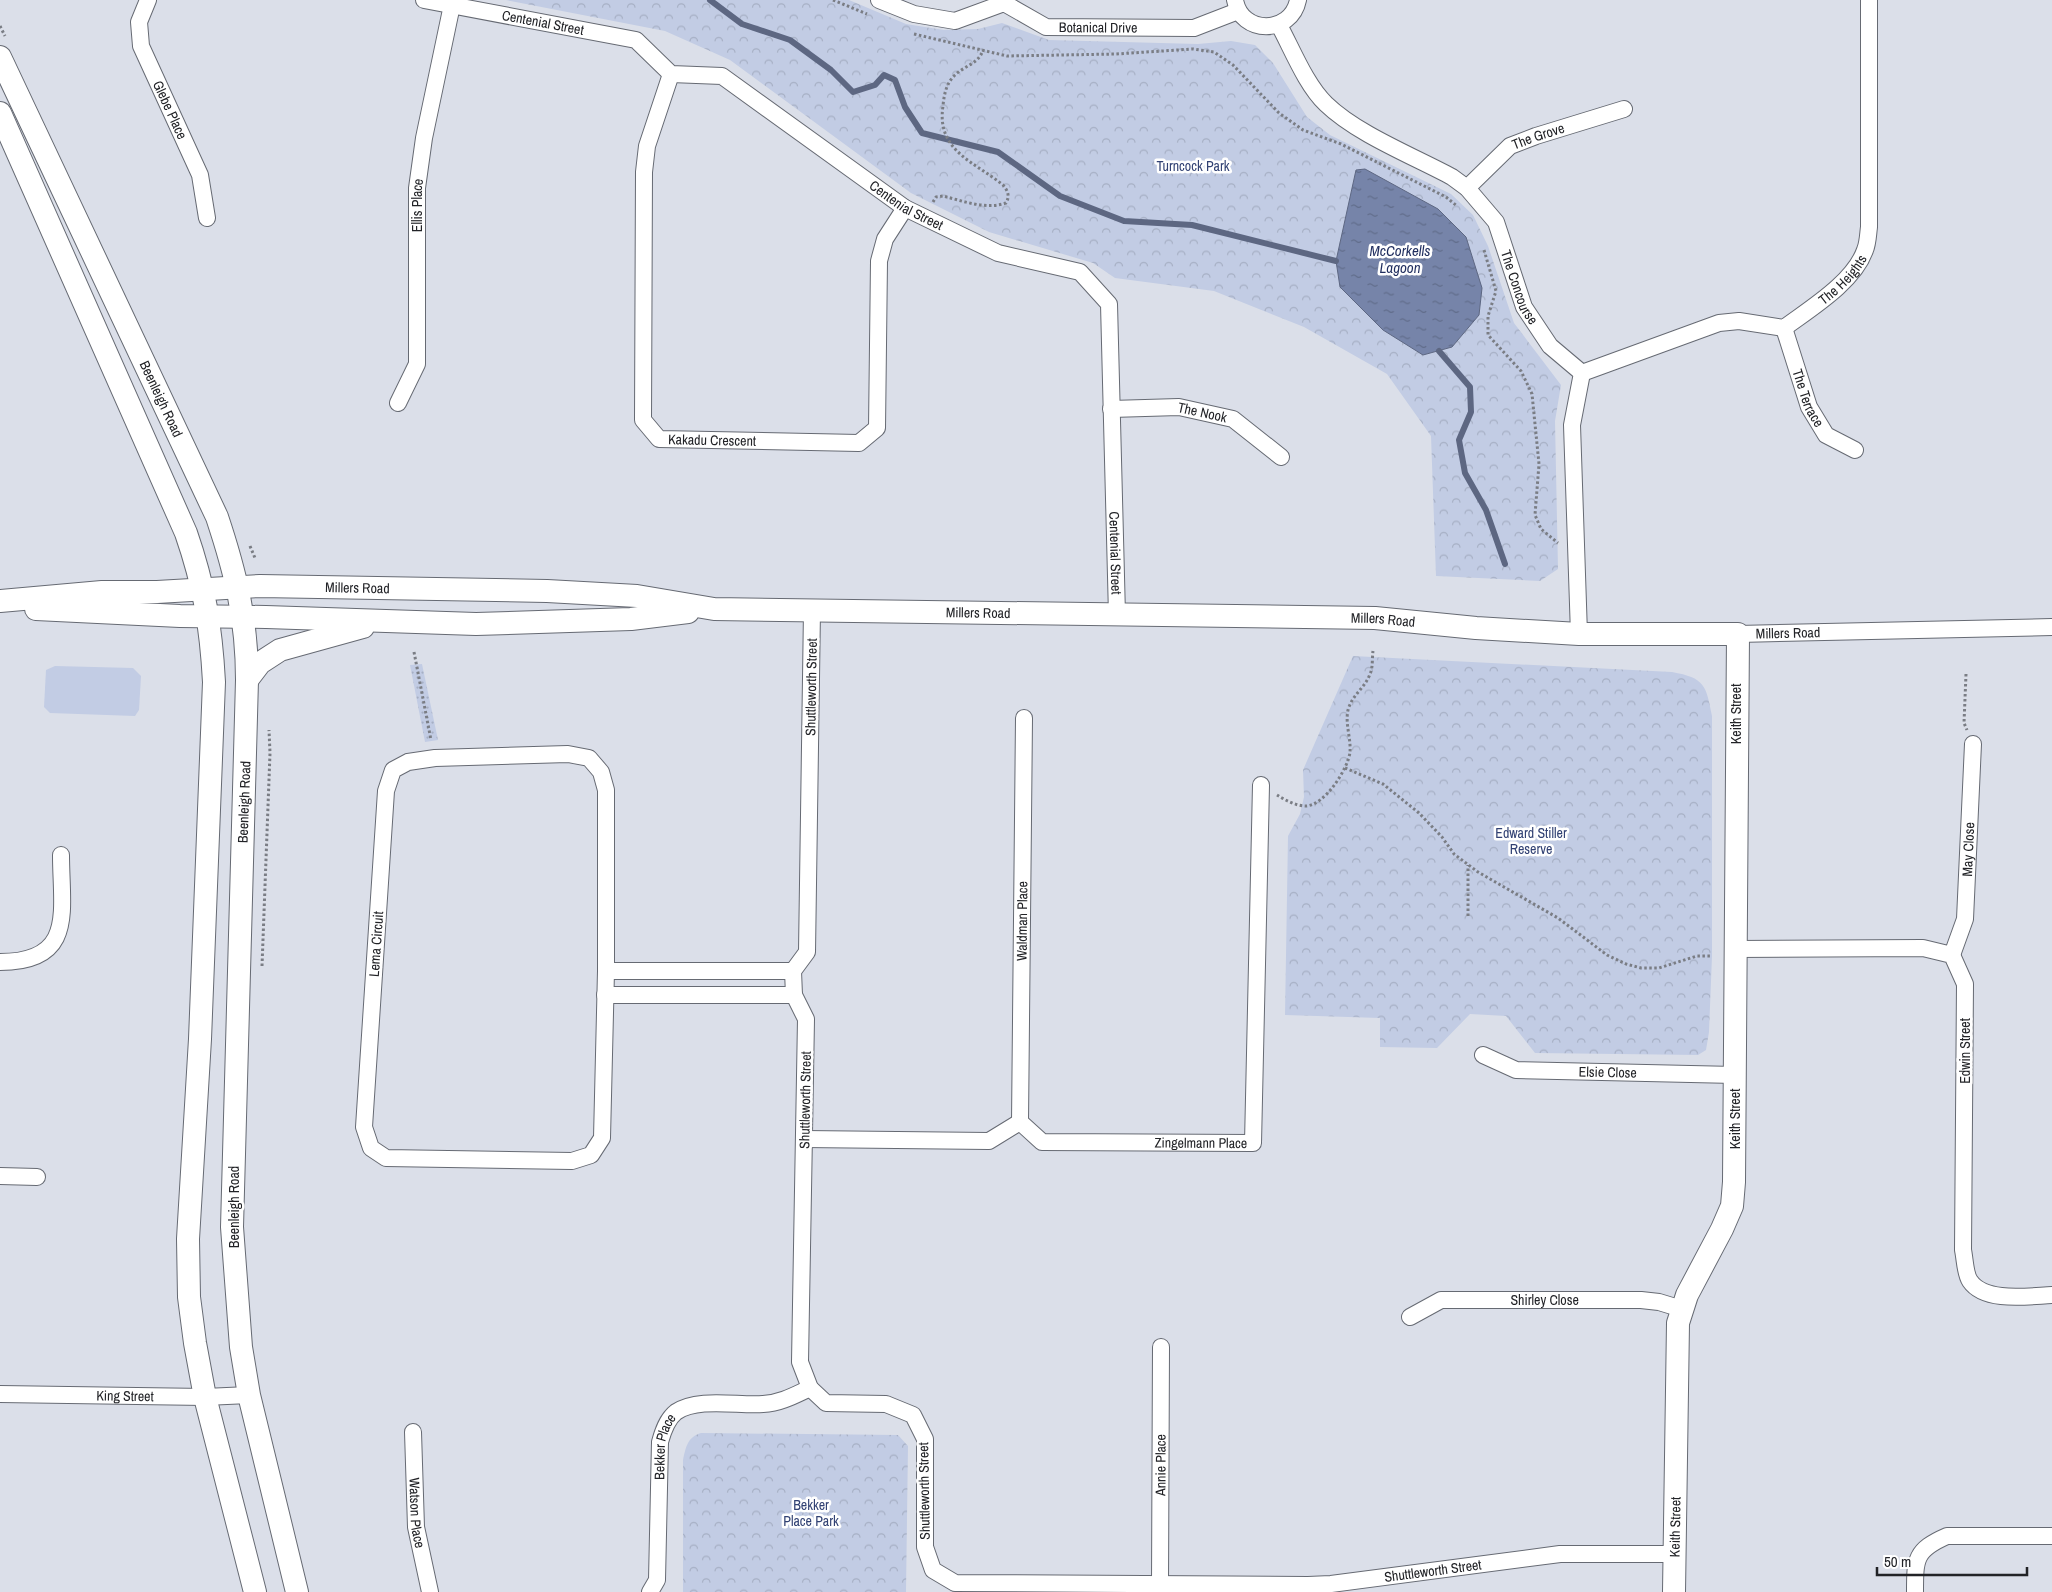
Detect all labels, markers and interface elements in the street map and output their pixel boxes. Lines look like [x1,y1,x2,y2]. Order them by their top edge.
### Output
street label: Centenial Street [500,6,585,39]
street label: Botanical Drive [1059,18,1138,37]
street label: Glebe Place [149,78,191,142]
street label: The Grove [1509,119,1567,153]
park label: Turncock Park [1156,157,1230,175]
street label: Centenial Street [866,176,946,234]
street label: Ellis Place [408,177,427,232]
water label: McCorkells Lagoon [1370,240,1430,278]
street label: The Concourse [1497,248,1542,328]
street label: The Heights [1815,251,1871,309]
street label: Beenleigh Road [136,358,187,440]
street label: The Terrace [1789,367,1828,430]
street label: The Nook [1176,398,1229,426]
street label: Kakadu Crescent [668,430,756,450]
street label: Centenial Street [1105,511,1125,595]
street label: Millers Road [325,578,390,597]
street label: Millers Road [946,603,1011,622]
street label: Millers Road [1351,609,1416,631]
street label: Millers Road [1756,623,1820,643]
street label: Shuttleworth Street [801,638,821,736]
street label: Keith Street [1727,684,1745,744]
street label: Beenleigh Road [234,761,254,843]
street label: May Close [1958,822,1978,877]
park label: Edward Stiller Reserve [1495,824,1567,858]
street label: Waldman Place [1013,881,1031,961]
street label: Lema Circuit [365,911,387,977]
street label: Edwin Street [1956,1018,1974,1084]
street label: Shuttleworth Street [795,1051,815,1149]
street label: Elsie Close [1578,1062,1637,1082]
street label: Keith Street [1726,1089,1744,1149]
street label: Zingelmann Place [1155,1134,1247,1152]
street label: Beenleigh Road [225,1166,243,1248]
street label: Shirley Close [1510,1291,1579,1309]
street label: King Street [96,1386,154,1405]
street label: Bekker Place [650,1410,680,1480]
street label: Annie Place [1151,1434,1170,1497]
street label: Shuttleworth Street [914,1442,934,1540]
street label: Watson Place [405,1477,429,1550]
park label: Bekker Place Park [783,1496,839,1530]
street label: Keith Street [1665,1497,1685,1557]
scale bar [1877,1544,2027,1576]
text: 50 m [1884,1551,1911,1572]
street label: Shuttleworth Street [1383,1555,1483,1586]

